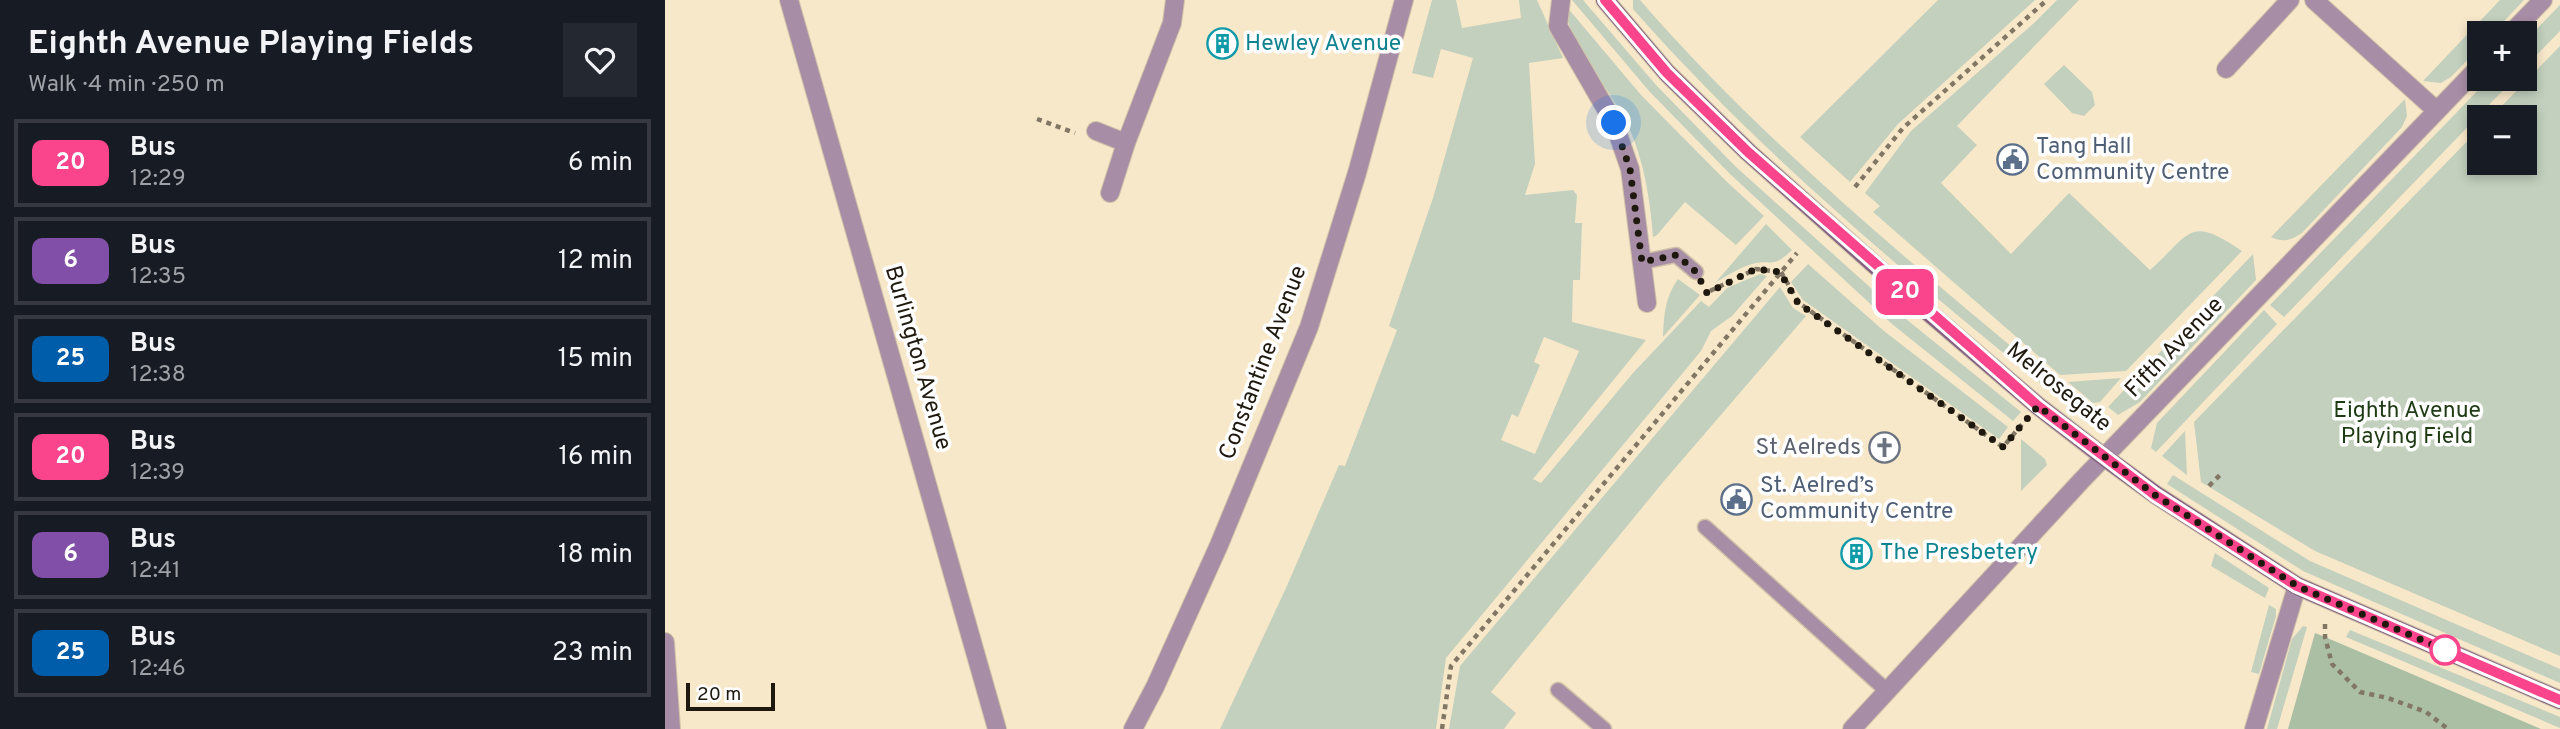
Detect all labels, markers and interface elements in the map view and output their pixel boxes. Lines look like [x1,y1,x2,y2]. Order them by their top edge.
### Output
map controls [2467,21,2537,175]
button: + [2467,21,2537,91]
button: heart [563,23,637,97]
text: Eighth Avenue Playing Fields [28,24,474,66]
building icon: Hewley Avenue [1205,27,1239,61]
place label: Hewley Avenue [1245,30,1401,59]
text: Walk · 4 min · 250 m [28,71,225,100]
your location [1596,105,1631,140]
button: − [2467,105,2537,175]
text: Bus [130,132,176,165]
place label: Tang Hall Community Centre [2036,133,2229,188]
public building icon: Tang Hall Community Centre [1996,143,2030,177]
text: 6 min [568,147,633,180]
text: 20 [55,148,86,178]
text: 12:29 [130,165,186,194]
text: Bus [130,230,176,263]
text: 12 min [558,245,633,278]
text: 6 [63,246,78,276]
street label: Burlington Avenue [877,262,957,454]
street label: Constantine Avenue [1214,262,1314,464]
text: 12:35 [130,263,186,292]
line badge: 20 [1873,269,1937,315]
text: 20 [1890,277,1920,307]
street label: Fifth Avenue [2120,291,2230,405]
text: Bus [130,328,176,361]
street label: Melrosegate [2000,337,2116,439]
text: 15 min [558,343,633,376]
text: 25 [56,344,85,374]
text: 12:38 [130,361,186,390]
park label: Eighth Avenue Playing Field [2333,397,2481,452]
text: Bus [130,426,176,459]
church icon: St Aelreds [1867,431,1901,465]
place label: St Aelreds [1756,434,1861,463]
text: 16 min [558,441,633,474]
text: 20 [55,442,86,472]
text: 12:39 [130,459,185,488]
place label: St. Aelred’s Community Centre [1760,472,1953,527]
public building icon: St. Aelred’s Community Centre [1720,482,1754,516]
text: Bus [130,524,176,557]
building icon: The Presbetery [1840,536,1874,570]
text: 18 min [558,539,633,572]
place label: The Presbetery [1880,539,2038,568]
text: 6 [63,540,78,570]
text: 12:41 [130,557,181,586]
text: Bus [130,622,176,655]
unlabelled marker [2430,635,2460,665]
text: 23 min [552,637,633,670]
text: 25 [56,638,85,668]
text: 12:46 [130,655,186,684]
scale bar [686,680,775,712]
text: 20 m [697,683,741,707]

